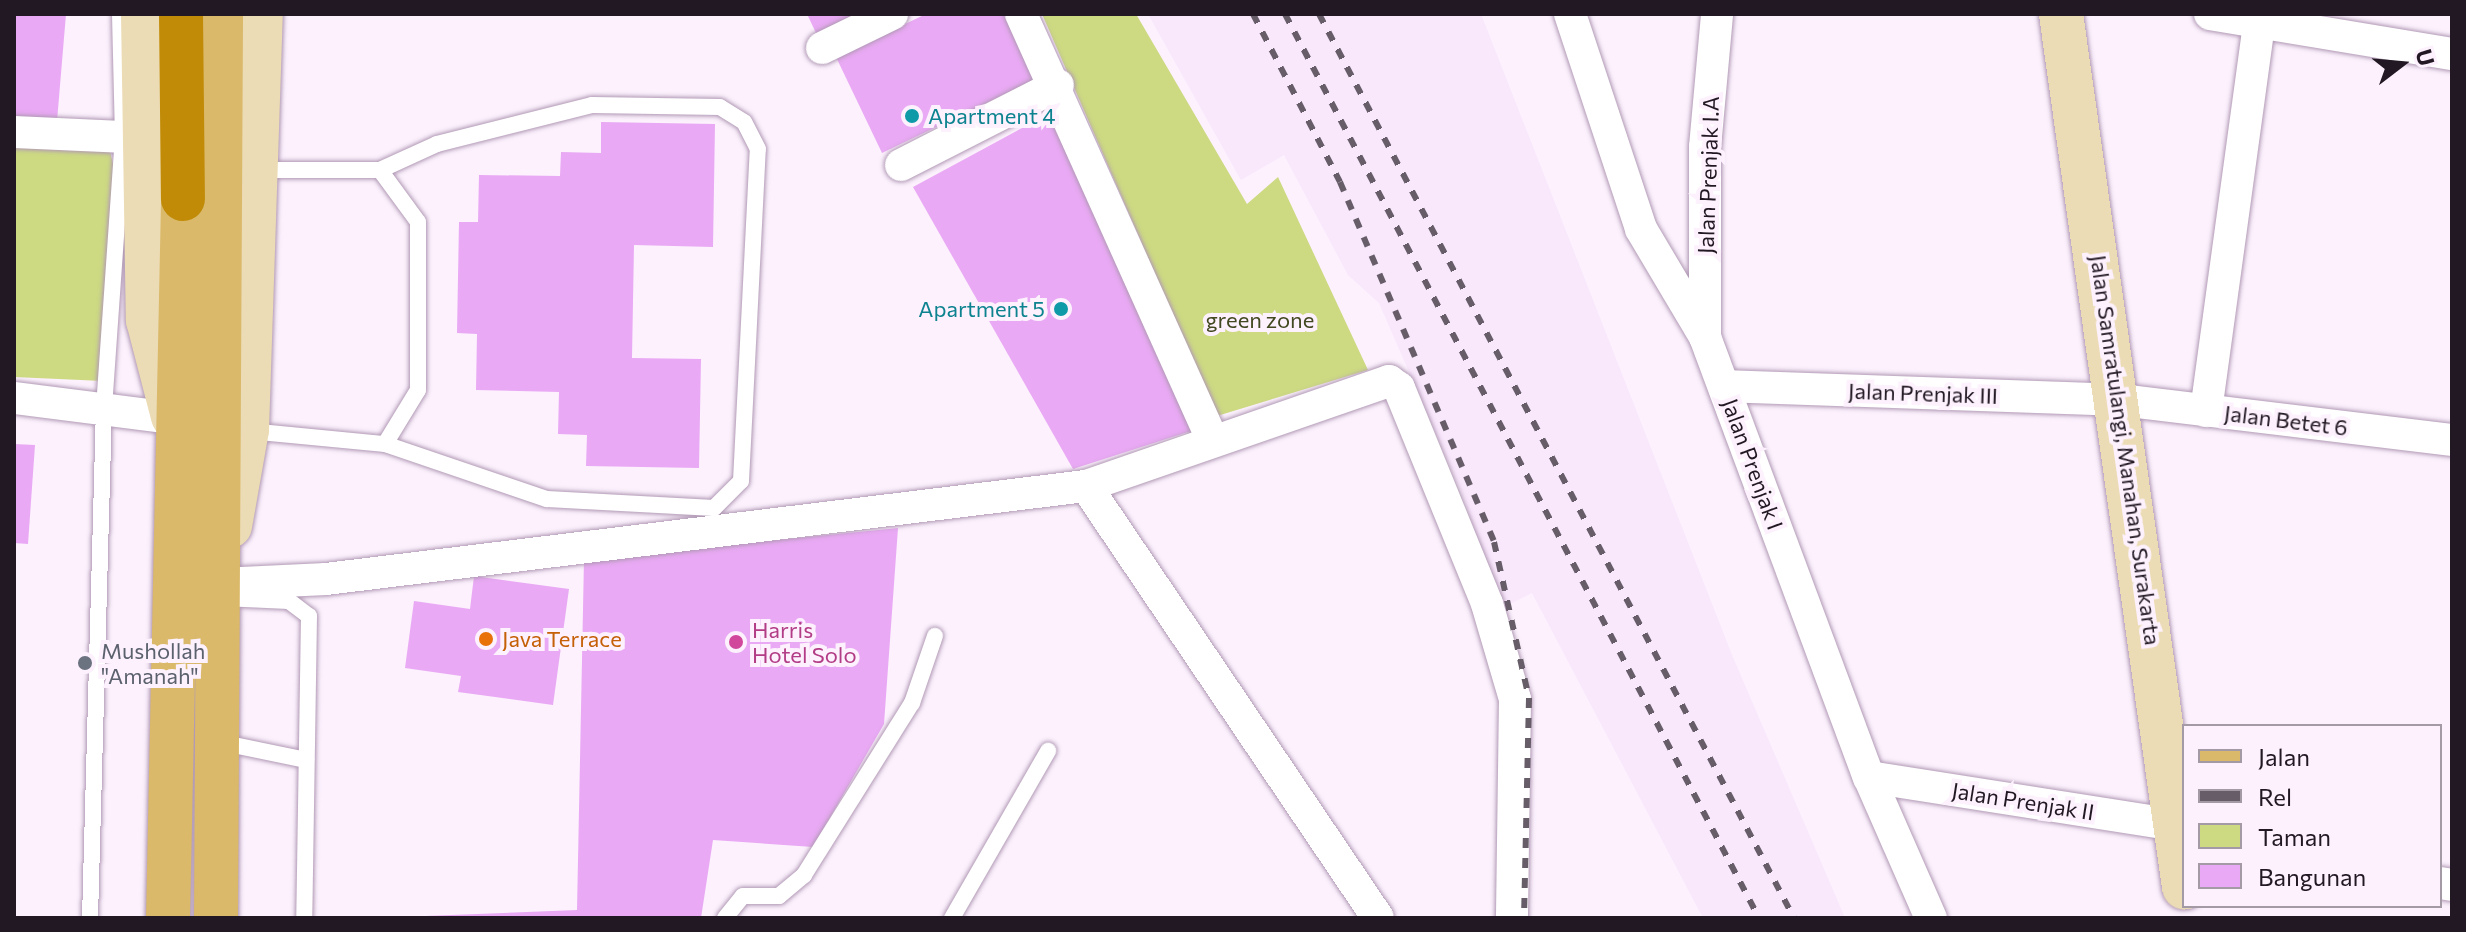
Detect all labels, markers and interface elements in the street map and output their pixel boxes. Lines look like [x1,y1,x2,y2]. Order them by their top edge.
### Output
north arrow [2362,24,2442,104]
text: U [2410,46,2441,69]
street label: Jalan Prenjak I.A [1692,96,1724,254]
place label: Apartment 4 [928,103,1055,129]
marker: Apartment 4 [903,107,921,125]
street label: Jalan Samratulangi, Manahan, Surakarta [2086,253,2166,647]
place label: Apartment 5 [918,296,1045,322]
marker: Apartment 5 [1052,300,1070,318]
park label: green zone [1206,307,1314,333]
street label: Jalan Prenjak III [1848,377,1998,409]
street label: Jalan Prenjak I [1717,395,1789,533]
street label: Jalan Betet 6 [2223,399,2349,441]
place label: Harris Hotel Solo [752,616,857,668]
place label: Java Terrace [502,626,622,652]
marker: Java Terrace [477,630,495,648]
marker: Harris Hotel Solo [727,633,745,651]
place label: Mushollah "Amanah" [101,637,205,688]
marker: Mushollah "Amanah" [76,654,94,672]
legend [2182,724,2442,908]
text: Jalan [2258,742,2310,771]
street label: Jalan Prenjak II [1950,777,2096,825]
text: Rel [2258,782,2292,811]
text: Taman [2258,822,2331,851]
text: Bangunan [2258,862,2366,891]

